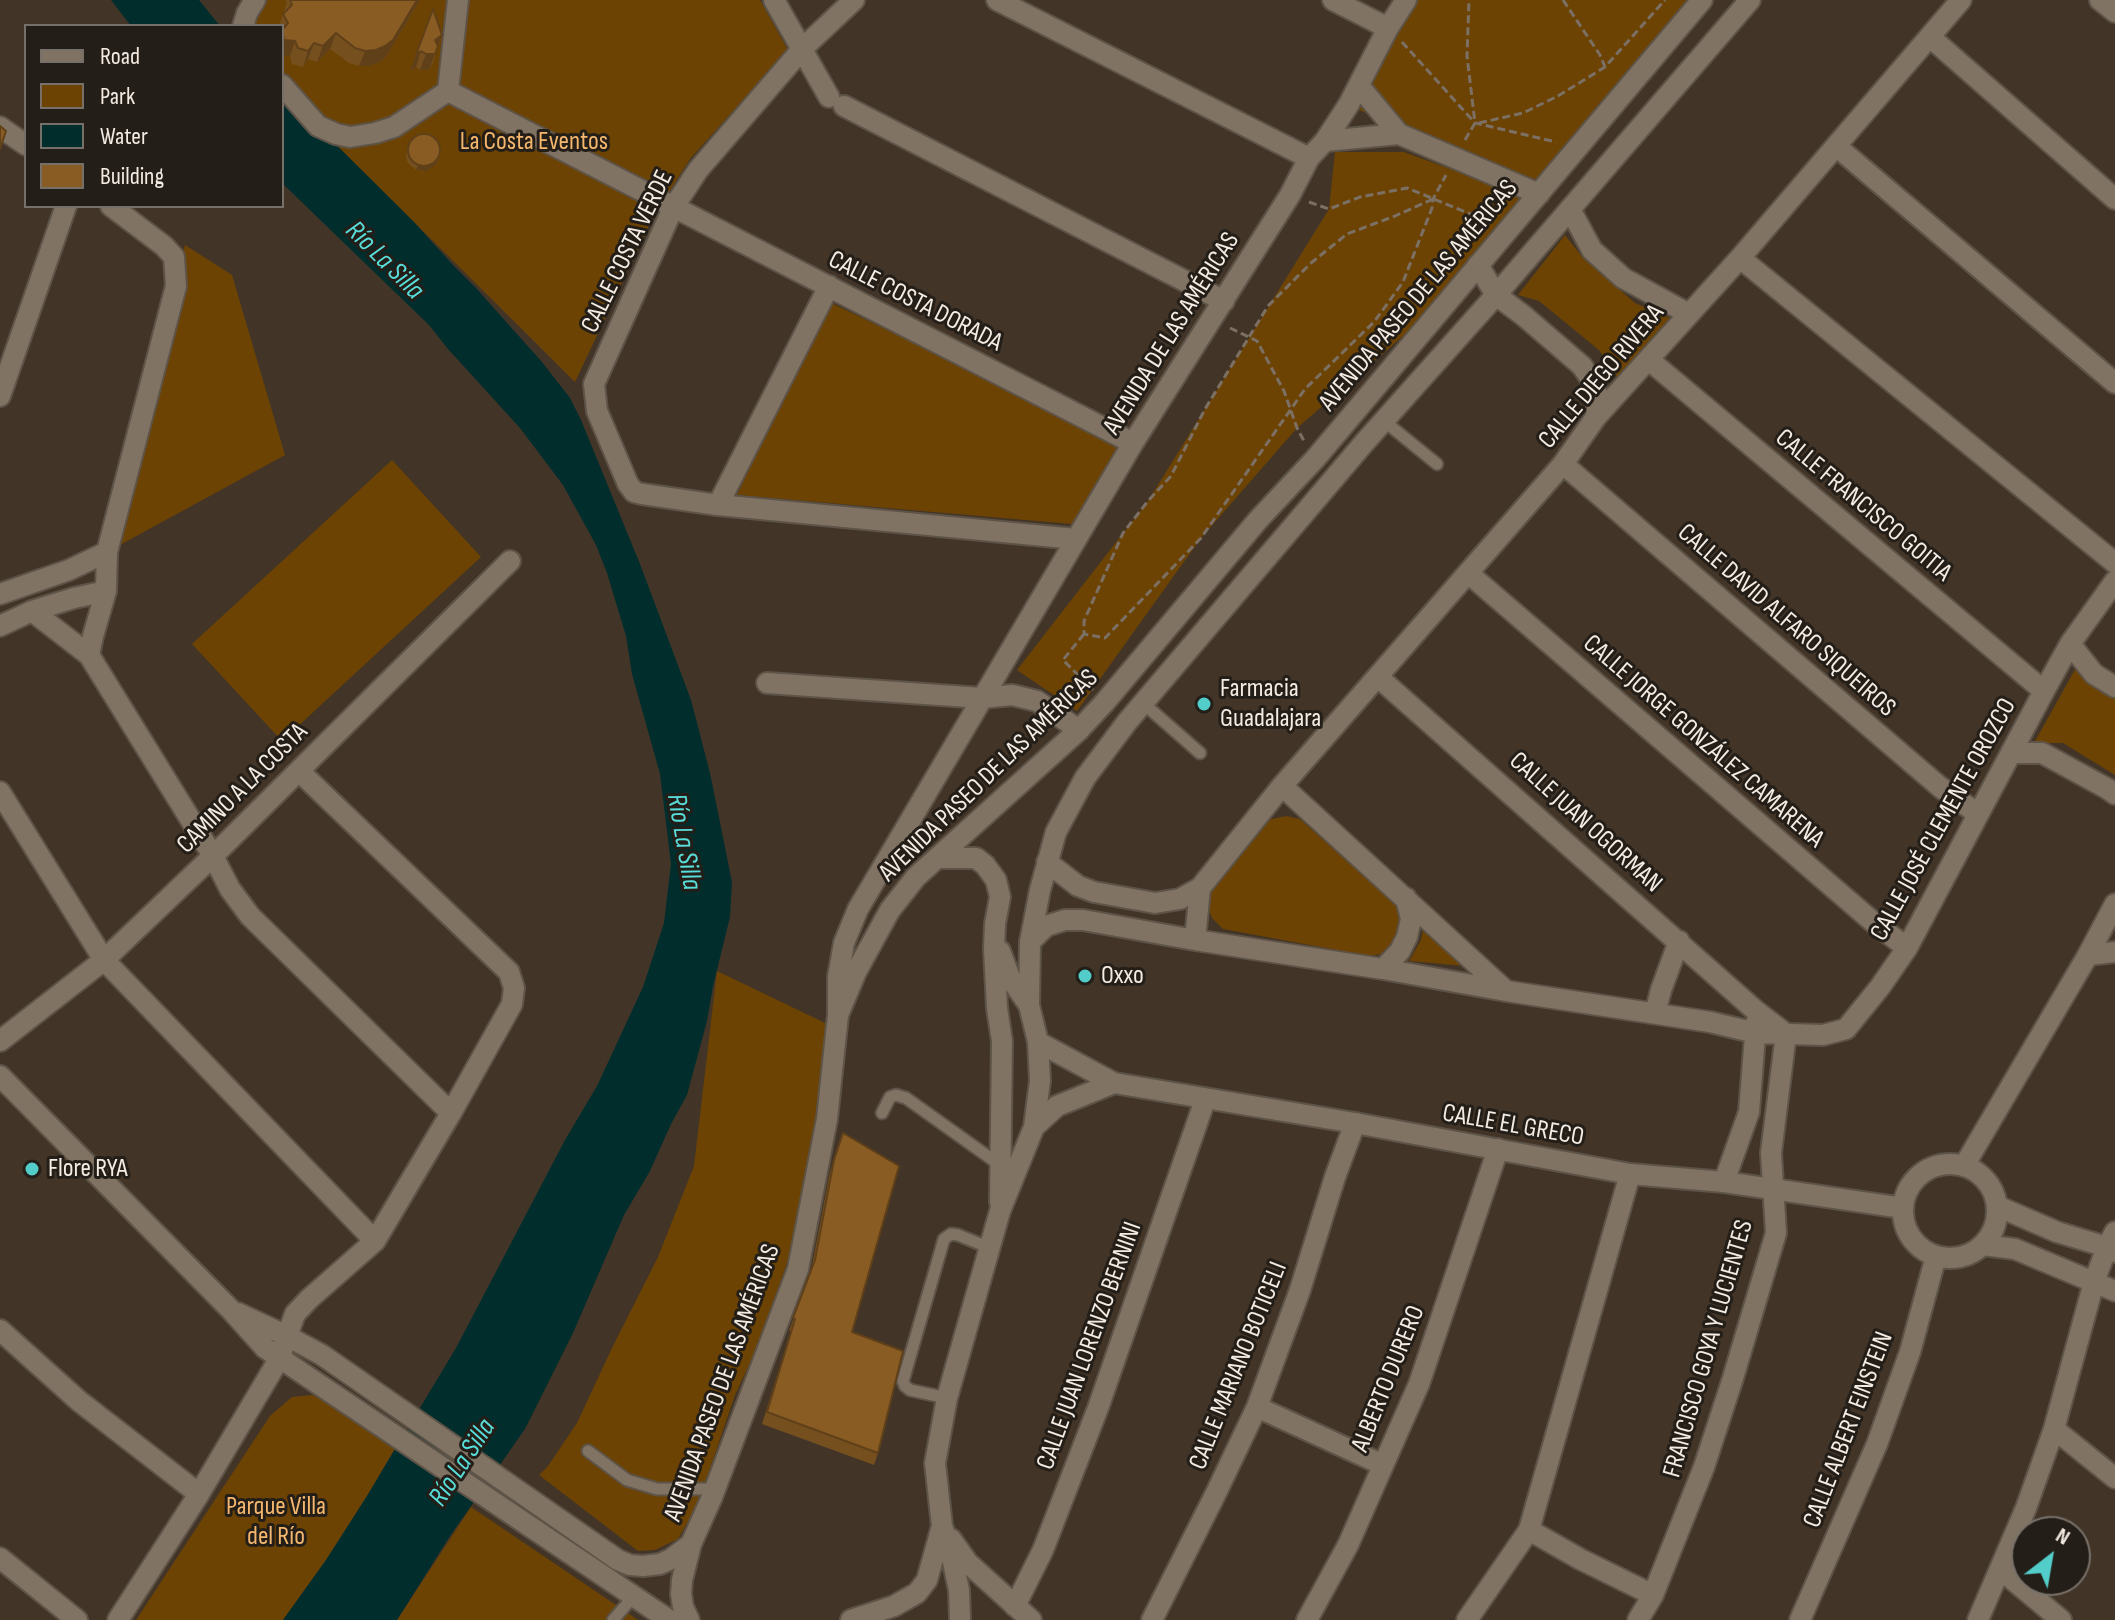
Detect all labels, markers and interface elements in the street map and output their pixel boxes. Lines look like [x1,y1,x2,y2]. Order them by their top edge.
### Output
legend [24,24,284,208]
text: Road [100,42,140,71]
text: Park [100,82,135,111]
text: Water [100,122,148,151]
park label: La Costa Eventos [460,126,608,158]
text: Building [100,162,164,191]
street label: CALLE COSTA VERDE [575,166,681,338]
street label: AVENIDA PASEO DE LAS AMÉRICAS [1313,174,1525,418]
water label: Río La Silla [338,215,430,307]
street label: AVENIDA DE LAS AMÉRICAS [1097,227,1247,441]
street label: CALLE COSTA DORADA [823,245,1007,359]
street label: CALLE DIEGO RIVERA [1533,298,1671,456]
street label: CALLE FRANCISCO GOITIA [1768,423,1958,589]
street label: CALLE DAVID ALFARO SIQUEIROS [1671,518,1901,724]
street label: CALLE JORGE GONZÁLEZ CAMARENA [1576,629,1830,855]
street label: AVENIDA PASEO DE LAS AMÉRICAS [873,663,1105,889]
place label: Farmacia Guadalajara [1220,673,1321,734]
street label: CALLE JOSÉ CLEMENTE OROZCO [1864,693,2024,947]
marker: Farmacia Guadalajara [1195,695,1213,713]
street label: CAMINO A LA COSTA [171,717,315,861]
street label: CALLE JUAN OGORMAN [1502,746,1668,900]
water label: Río La Silla [658,791,708,893]
place label: Oxxo [1101,960,1144,992]
marker: Oxxo [1076,967,1094,985]
street label: CALLE EL GRECO [1440,1098,1586,1154]
place label: Flore RYA [48,1153,128,1185]
marker: Flore RYA [23,1160,41,1178]
street label: FRANCISCO GOYA Y LUCIENTES [1657,1217,1761,1481]
street label: CALLE JUAN LORENZO BERNINI [1031,1218,1149,1474]
street label: AVENIDA PASEO DE LAS AMÉRICAS [658,1240,788,1526]
street label: CALLE MARIANO BOTICELI [1183,1258,1295,1474]
street label: ALBERTO DURERO [1346,1301,1432,1457]
street label: CALLE ALBERT EINSTEIN [1797,1328,1901,1532]
water label: Río La Silla [422,1413,504,1513]
park label: Parque Villa del Río [226,1491,326,1552]
north arrow [2011,1516,2091,1596]
text: N [2051,1522,2075,1551]

